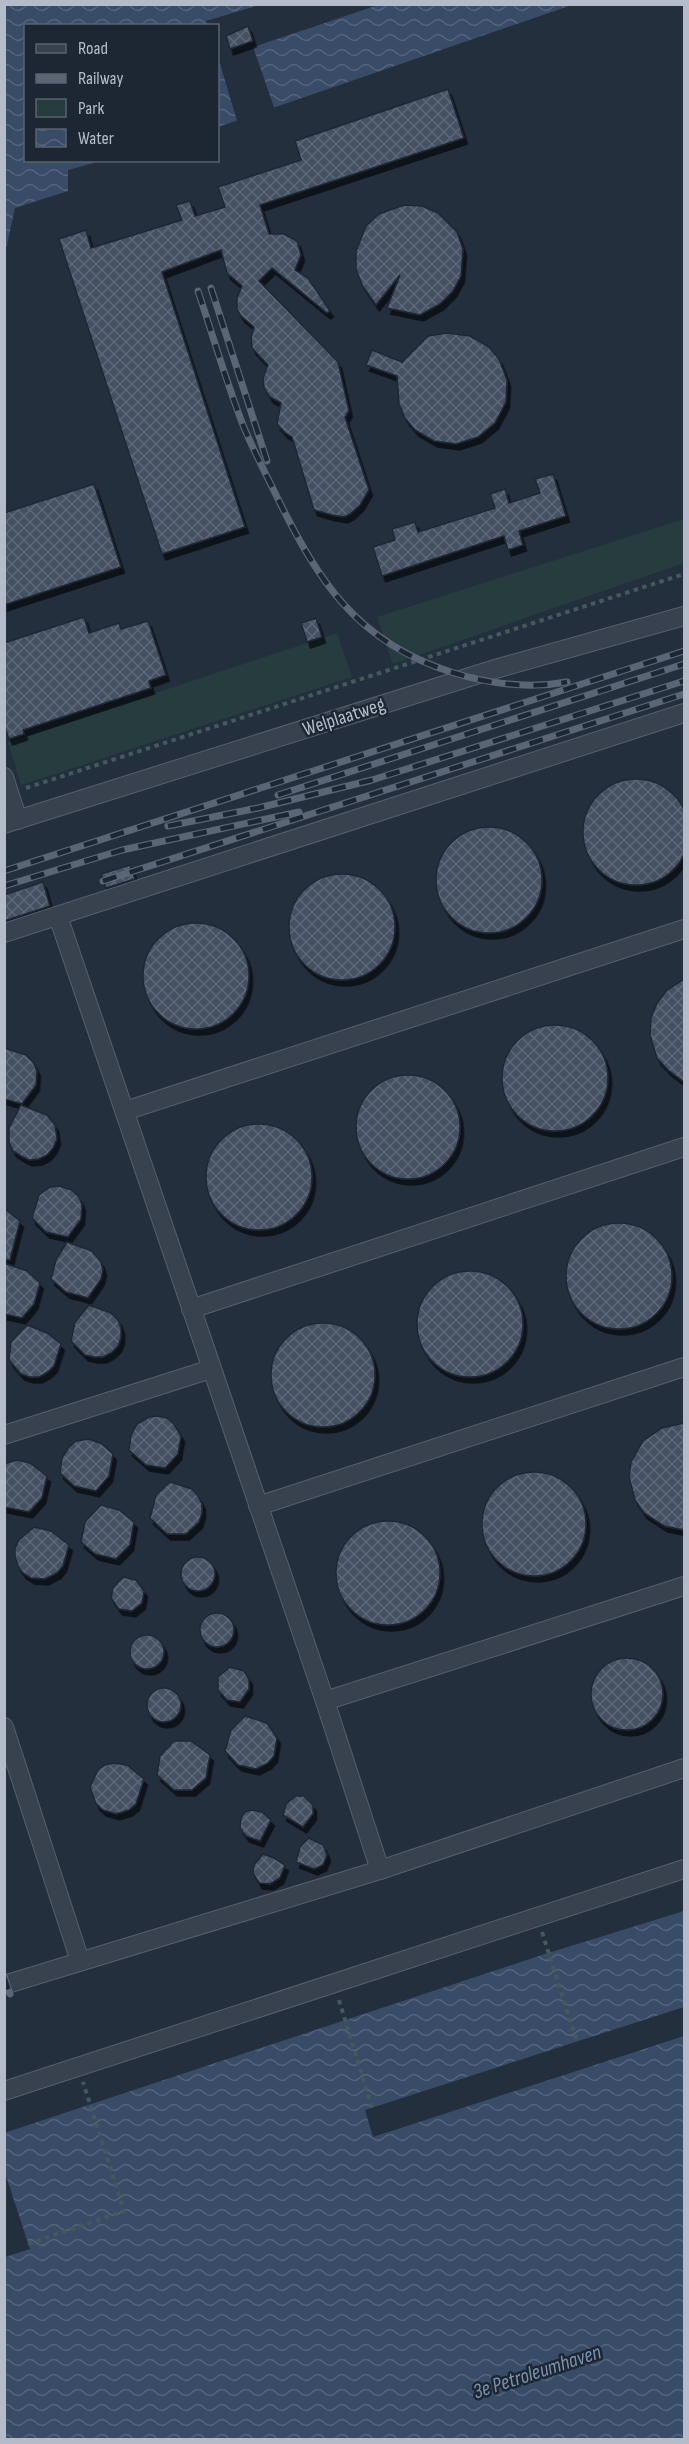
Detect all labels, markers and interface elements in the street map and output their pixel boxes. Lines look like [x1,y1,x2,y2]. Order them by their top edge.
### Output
legend [24,24,219,162]
text: Road [78,38,108,59]
text: Railway [78,68,123,89]
text: Park [78,98,104,119]
text: Water [78,128,114,149]
street label: Welplaatweg [300,692,388,742]
water label: 3e Petroleumhaven [470,2339,604,2404]

